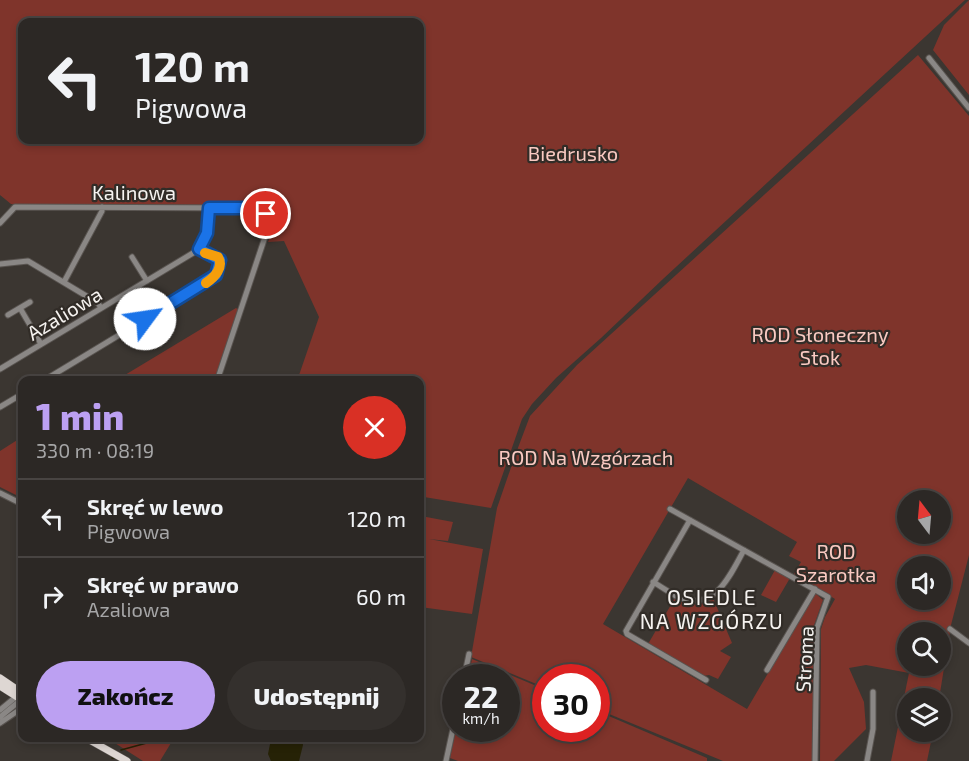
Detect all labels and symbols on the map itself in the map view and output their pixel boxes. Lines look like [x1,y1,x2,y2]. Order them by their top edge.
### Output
park label: Biedrusko [528,141,618,165]
street label: Kalinowa [92,180,176,204]
pin [240,188,291,239]
street label: Azaliowa [22,281,106,345]
position arrow [113,287,177,351]
park label: ROD Słoneczny Stok [751,322,889,369]
park label: ROD Na Wzgórzach [499,445,673,469]
north arrow [897,490,951,544]
park label: ROD Szarotka [796,539,876,586]
district label: OSIEDLE NA WZGÓRZU [640,584,784,633]
street label: Stroma [790,625,818,693]
speed limit sign: 30 [532,664,610,742]

